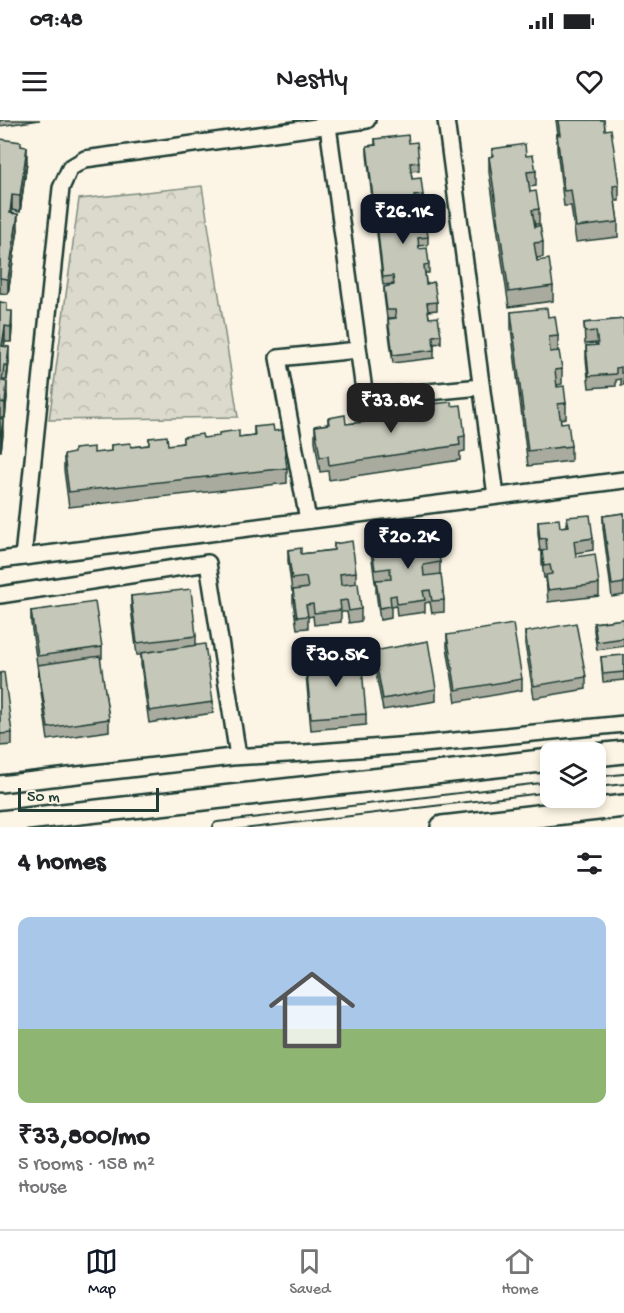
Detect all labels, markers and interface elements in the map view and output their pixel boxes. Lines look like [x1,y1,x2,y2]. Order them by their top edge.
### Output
text: 09:48 [30,8,83,34]
icon: menu [18,65,51,98]
text: Nestly [276,65,348,97]
icon: heart [573,65,606,98]
pin: ₹26.1K [354,194,452,245]
text: ₹26.1K [375,202,431,225]
pin: ₹33.8K [342,383,440,434]
text: ₹33.8K [361,391,421,414]
pin: ₹20.2K [359,519,457,570]
text: ₹20.2K [378,527,438,550]
pin: ₹30.5K [287,637,385,688]
text: ₹30.5K [306,645,367,668]
map controls [540,742,606,808]
button: layers [540,742,606,808]
scale bar [18,785,159,812]
text: 50 m [27,789,60,808]
icon: filters [573,847,606,880]
text: 4 homes [18,848,105,879]
icon: home [258,956,366,1064]
text: ₹33,800/mo [18,1123,150,1154]
text: 5 rooms · 158 m² [18,1154,155,1177]
text: House [18,1177,67,1200]
tab: Map [85,1245,118,1300]
tab: Saved [289,1245,330,1300]
tab: Home [501,1245,538,1300]

